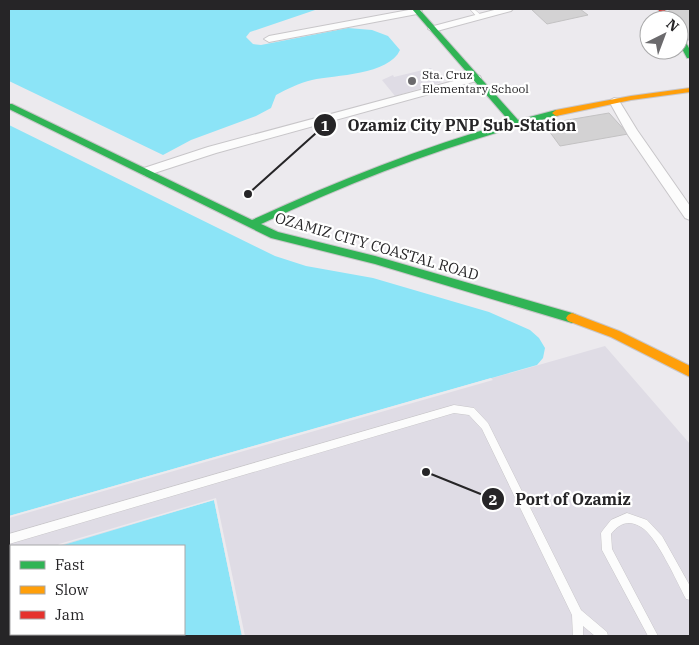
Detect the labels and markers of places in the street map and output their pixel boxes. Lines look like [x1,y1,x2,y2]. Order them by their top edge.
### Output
place label: Sta. Cruz Elementary School [422,67,529,96]
marker: Sta. Cruz Elementary School [406,75,418,87]
callout: Ozamiz City PNP Sub-Station [313,110,586,141]
callout: Port of Ozamiz [480,484,641,515]

